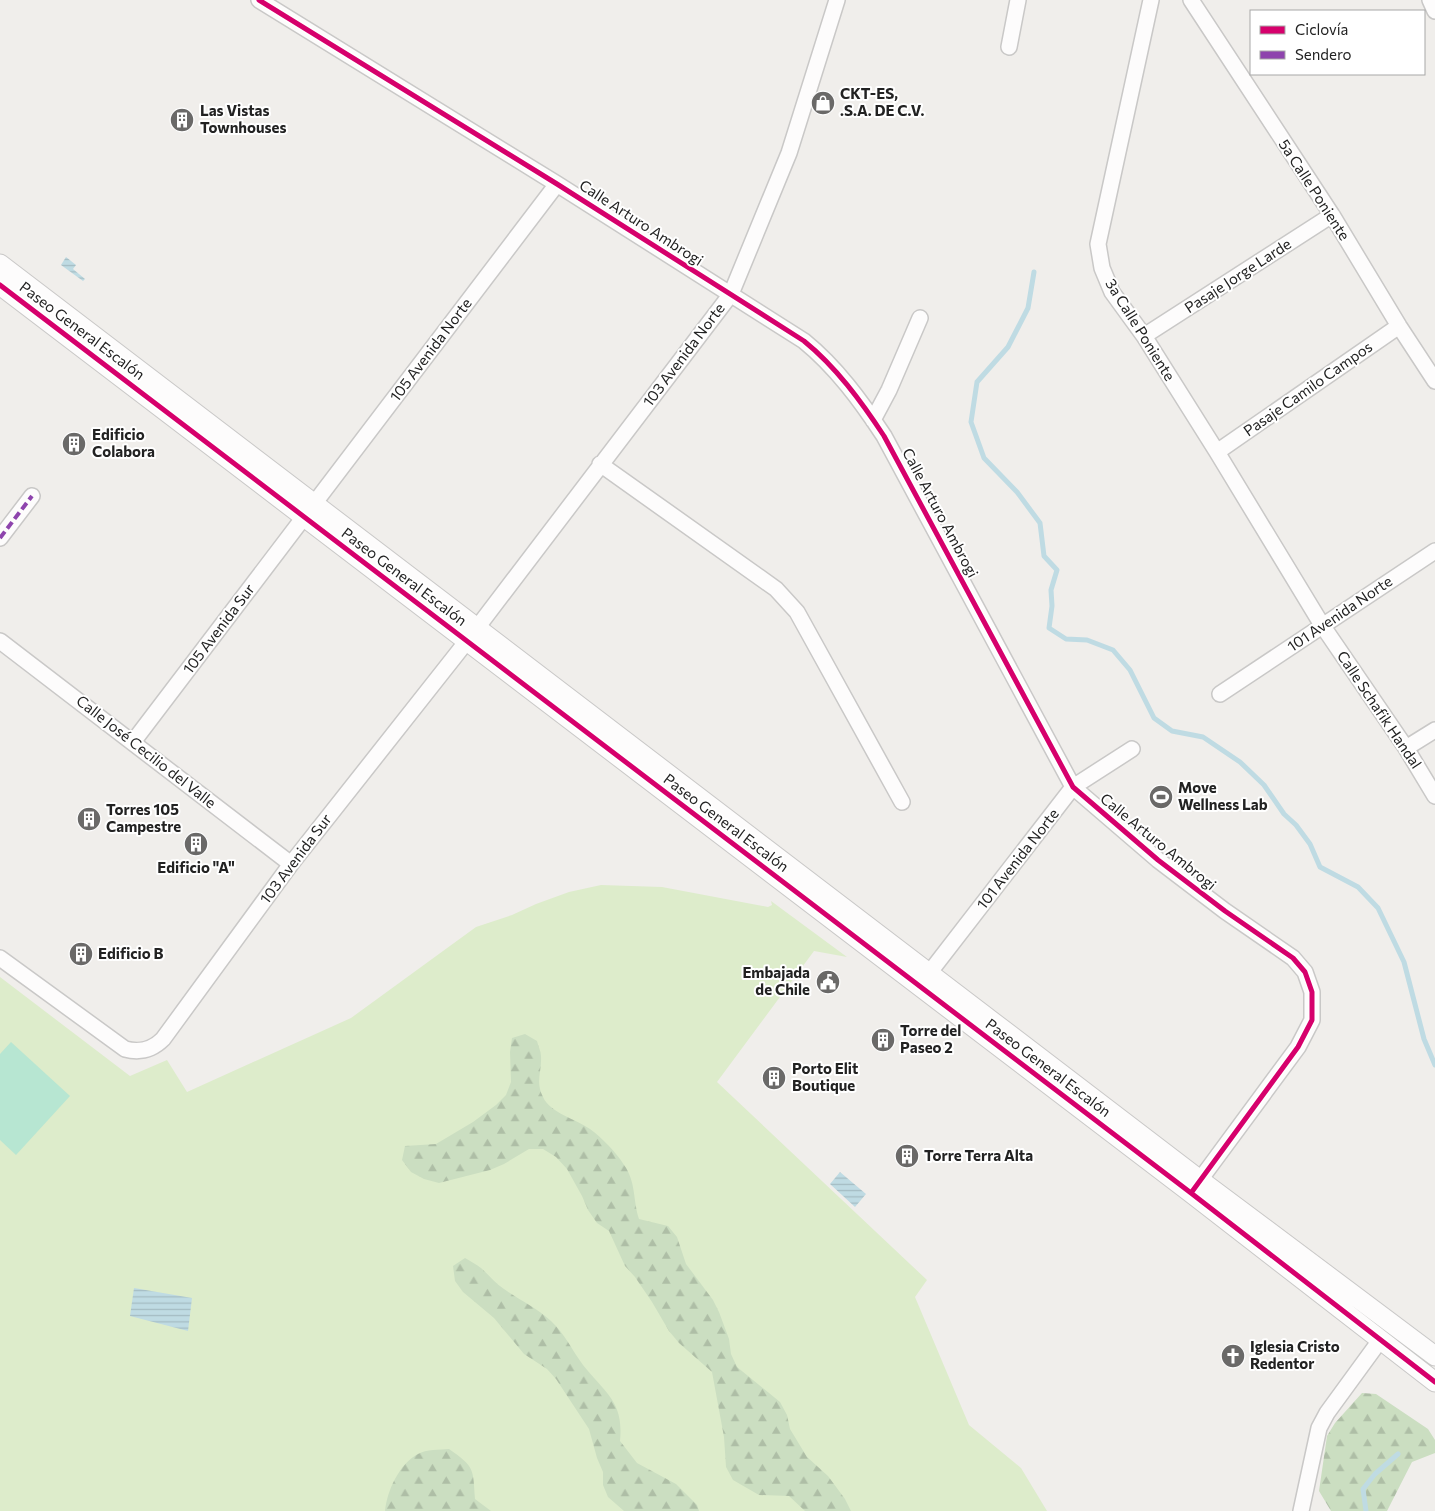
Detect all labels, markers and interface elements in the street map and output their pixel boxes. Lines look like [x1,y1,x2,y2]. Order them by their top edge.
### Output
legend [1250,10,1425,75]
text: Ciclovía [1295,20,1348,38]
text: Sendero [1295,45,1352,63]
place label: CKT-ES, .S.A. DE C.V. [840,84,924,119]
shop icon: CKT-ES, .S.A. DE C.V. [810,90,836,116]
place label: Las Vistas Townhouses [200,101,286,136]
building icon: Las Vistas Townhouses [169,107,195,133]
street label: 5a Calle Poniente [1275,136,1354,243]
street label: Calle Arturo Ambrogi [576,175,707,269]
street label: Pasaje Jorge Larde [1181,234,1294,316]
street label: 3a Calle Poniente [1102,275,1179,384]
street label: Paseo General Escalón [17,277,149,383]
street label: 105 Avenida Norte [385,294,475,405]
street label: 103 Avenida Norte [638,299,728,410]
street label: Pasaje Camilo Campos [1240,337,1375,439]
place label: Edificio Colabora [92,425,155,460]
building icon: Edificio Colabora [61,431,87,457]
street label: Calle Arturo Ambrogi [899,445,983,580]
street label: Paseo General Escalón [339,523,471,629]
street label: 101 Avenida Norte [1284,571,1395,655]
street label: 105 Avenida Sur [179,580,258,677]
street label: Calle Schafik Handal [1334,647,1426,772]
street label: Calle José Cecilio del Valle [73,691,220,811]
street label: Paseo General Escalón [661,769,793,875]
place label: Move Wellness Lab [1178,778,1268,813]
sports icon: Move Wellness Lab [1148,784,1174,810]
street label: Calle Arturo Ambrogi [1097,789,1220,894]
place label: Torres 105 Campestre [106,800,181,835]
street label: 101 Avenida Norte [972,804,1062,912]
building icon: Torres 105 Campestre [76,806,102,832]
street label: 103 Avenida Sur [256,810,335,907]
building icon: Edificio "A" [183,831,209,857]
place label: Edificio "A" [157,858,235,876]
building icon: Edificio B [68,941,94,967]
place label: Edificio B [98,944,163,962]
place label: Embajada de Chile [742,963,810,998]
public building icon: Embajada de Chile [815,969,841,995]
street label: Paseo General Escalón [983,1014,1115,1120]
place label: Torre del Paseo 2 [900,1021,961,1056]
building icon: Torre del Paseo 2 [870,1027,896,1053]
place label: Porto Elit Boutique [792,1059,858,1094]
building icon: Porto Elit Boutique [761,1065,787,1091]
building icon: Torre Terra Alta [894,1143,920,1169]
place label: Torre Terra Alta [924,1146,1033,1164]
place label: Iglesia Cristo Redentor [1250,1337,1340,1372]
church icon: Iglesia Cristo Redentor [1220,1343,1246,1369]

